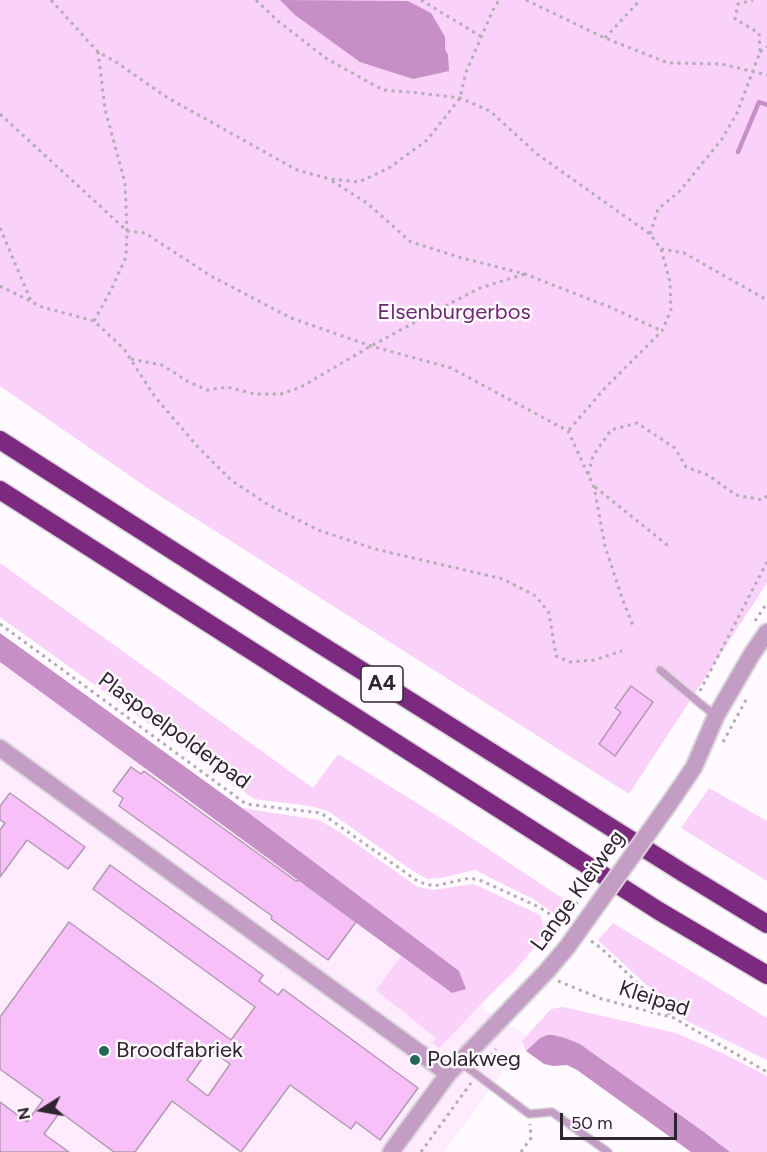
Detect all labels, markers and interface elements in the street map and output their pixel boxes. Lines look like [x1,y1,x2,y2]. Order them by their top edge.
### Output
park label: Elsenburgerbos [377,300,531,326]
road number: A4 [361,666,403,702]
street label: Plaspoelpolderpad [93,667,255,795]
street label: Lange Kleiweg [525,826,631,956]
street label: Kleipad [615,975,693,1023]
place label: Broodfabriek [116,1038,243,1064]
marker: Broodfabriek [97,1044,111,1058]
place label: Polakweg [427,1047,521,1073]
marker: Polakweg [408,1053,422,1067]
north arrow [12,1080,72,1140]
scale bar [563,1101,680,1139]
text: N [13,1106,34,1121]
text: 50 m [571,1112,613,1134]

